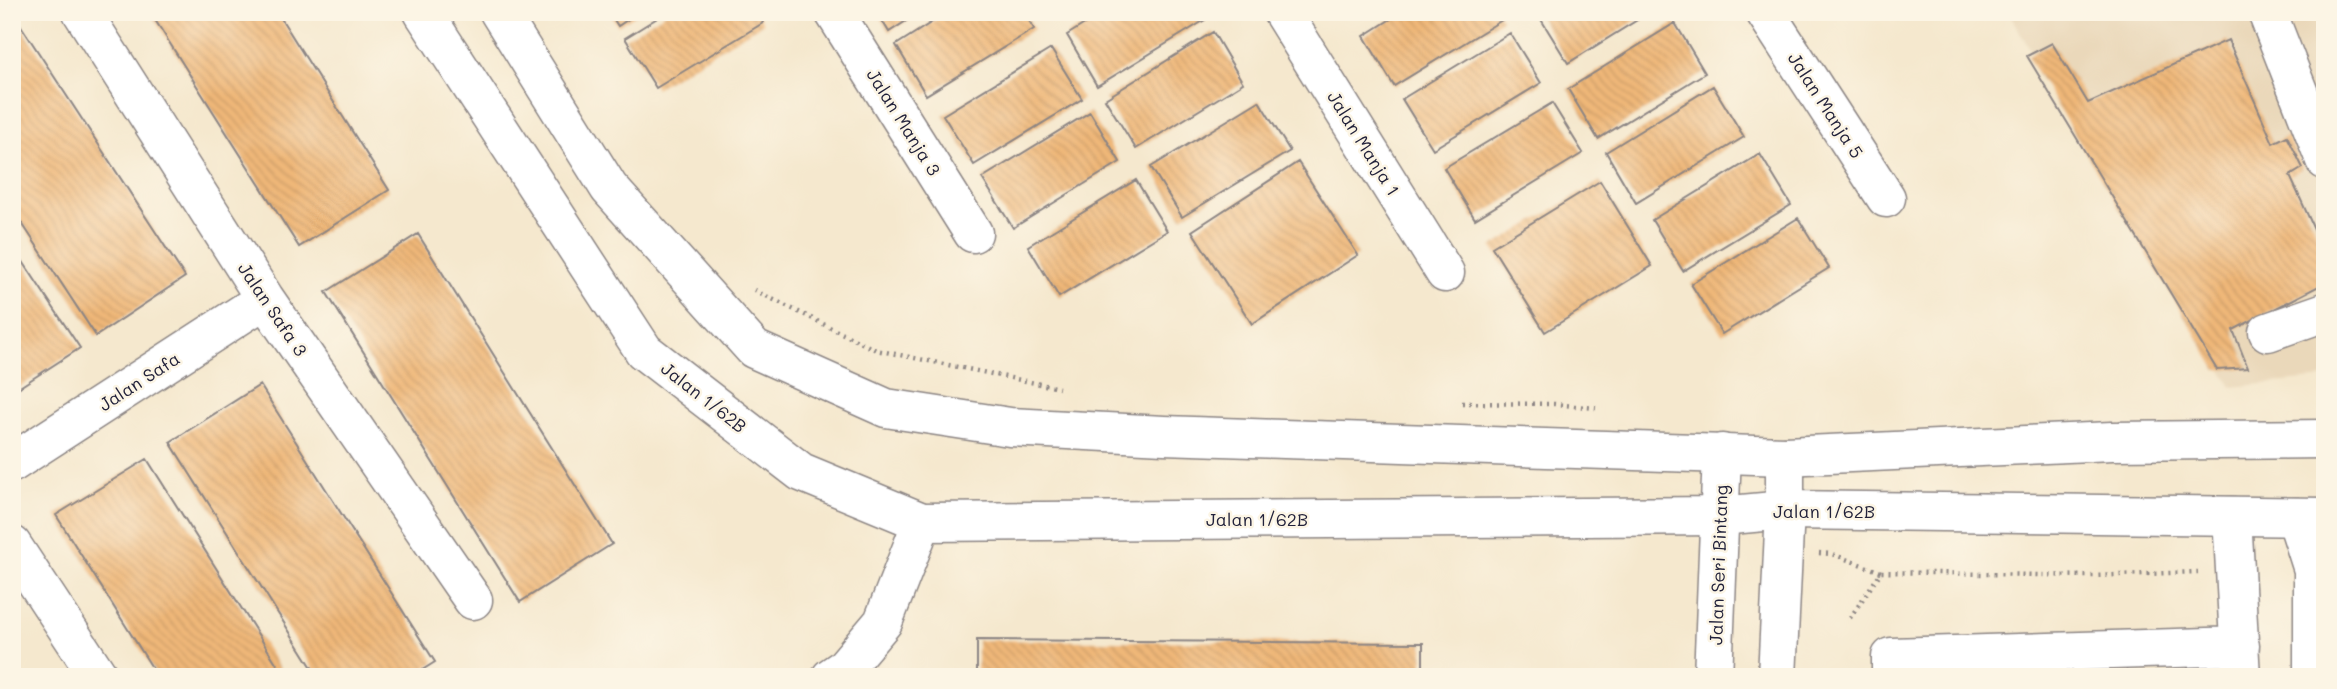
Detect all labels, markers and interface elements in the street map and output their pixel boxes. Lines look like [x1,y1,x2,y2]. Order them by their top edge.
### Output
street label: Jalan Manja 5 [1783,47,1869,163]
street label: Jalan Manja 3 [862,64,946,180]
street label: Jalan Manja 1 [1322,86,1406,200]
street label: Jalan Safa 3 [233,257,313,361]
street label: Jalan Safa [94,346,184,416]
street label: Jalan 1/62B [656,356,752,438]
street label: Jalan Seri Bintang [1703,484,1733,646]
street label: Jalan 1/62B [1773,499,1875,523]
street label: Jalan 1/62B [1206,507,1308,531]

